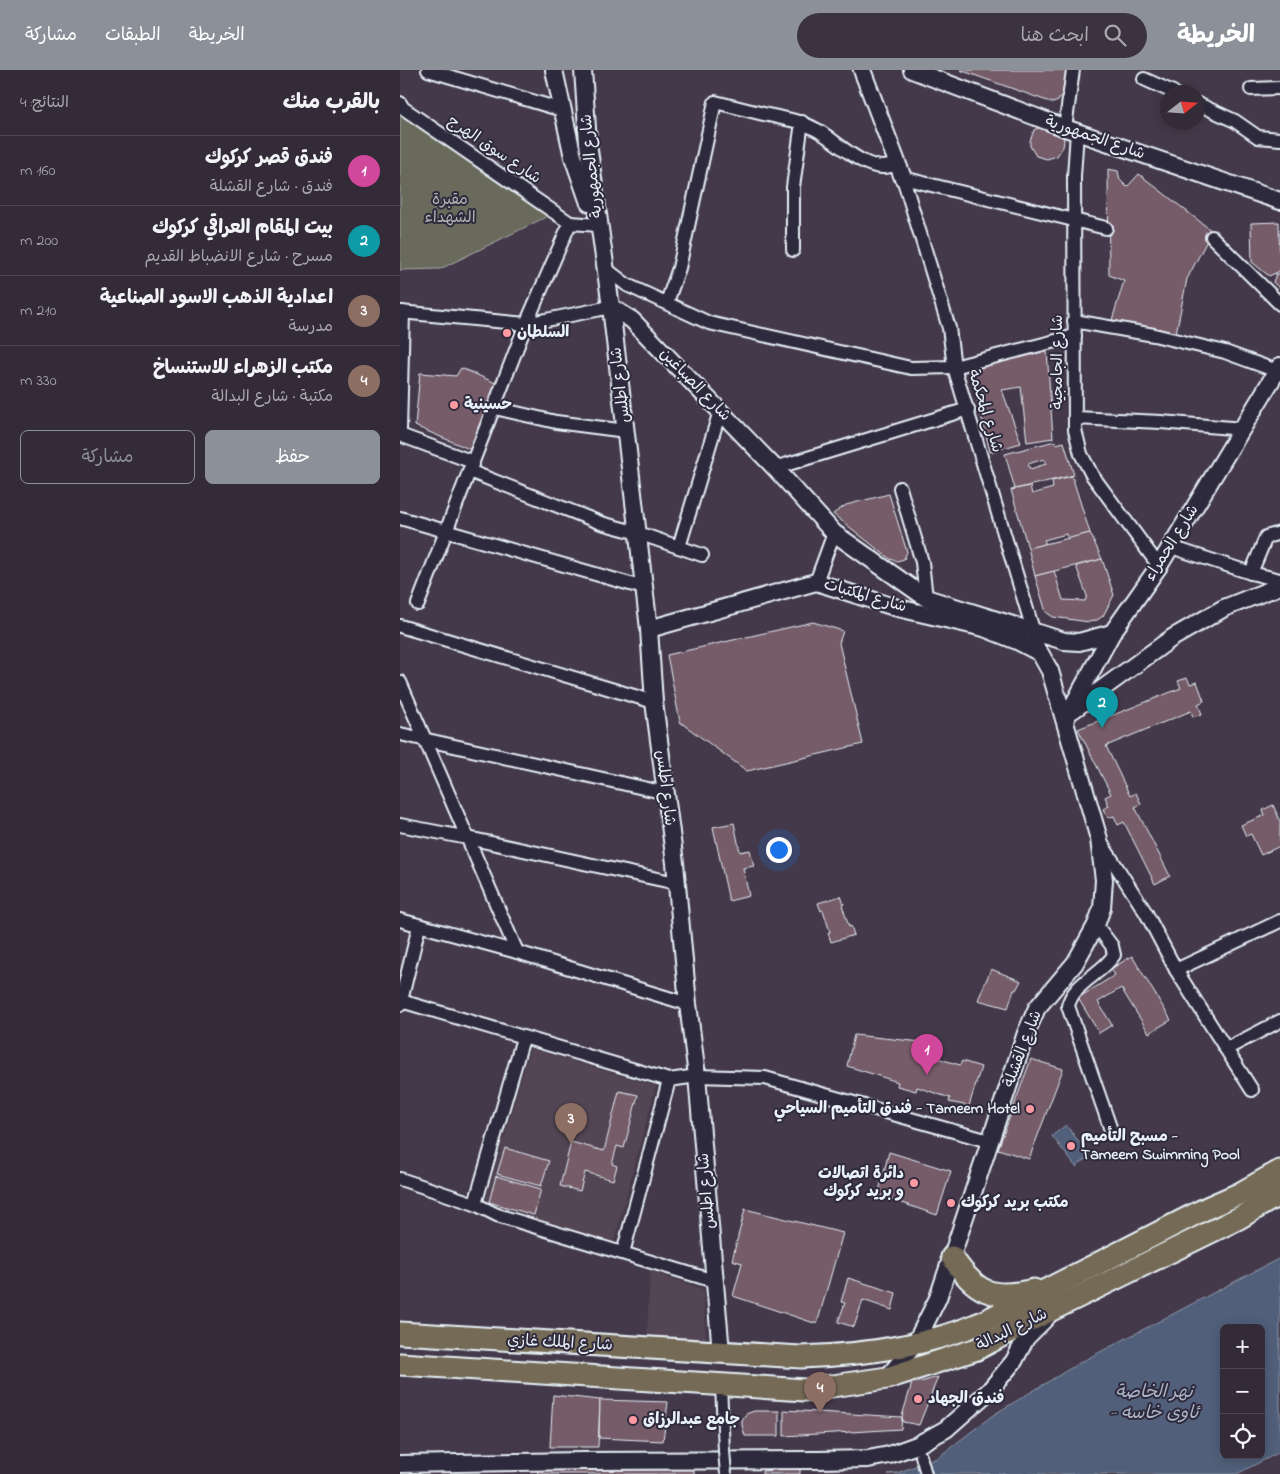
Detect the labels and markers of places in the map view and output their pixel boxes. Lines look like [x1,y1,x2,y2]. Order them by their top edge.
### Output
place label: السلطان [517,321,569,345]
marker: السلطان [501,327,513,339]
place label: حسينية [464,393,512,417]
marker: حسينية [448,399,460,411]
pin: 2 [1086,687,1118,728]
pin: 1 [911,1034,943,1075]
place label: فندق التأميم السياحي - Tameem Hotel [774,1097,1020,1122]
pin: 3 [555,1103,587,1144]
marker: فندق التأميم السياحي - Tameem Hotel [1024,1103,1036,1115]
place label: مسبح التأميم - Tameem Swimming Pool [1081,1125,1240,1168]
marker: مسبح التأميم - Tameem Swimming Pool [1065,1140,1077,1152]
place label: دائرة اتصالات و بريد كركوك [818,1162,904,1204]
marker: دائرة اتصالات و بريد كركوك [908,1177,920,1189]
place label: مكتب بريد كركوك [961,1191,1068,1215]
marker: مكتب بريد كركوك [945,1197,957,1209]
pin: 4 [804,1372,836,1413]
place label: فندق الجهاد [928,1387,1004,1411]
marker: فندق الجهاد [912,1393,924,1405]
place label: جامع عبدالرزاق [643,1408,740,1432]
marker: جامع عبدالرزاق [627,1414,639,1426]

